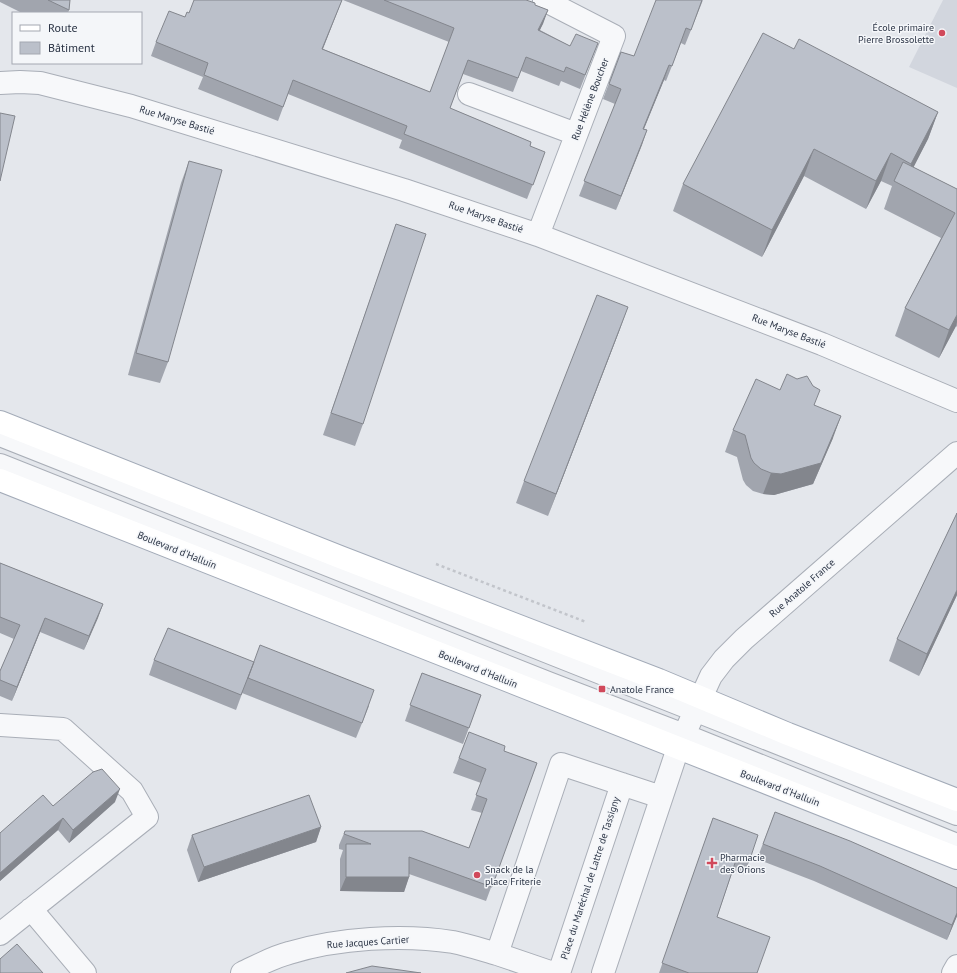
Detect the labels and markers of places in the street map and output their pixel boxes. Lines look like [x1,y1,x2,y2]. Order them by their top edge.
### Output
place label: École primaire Pierre Brossolette [858,21,934,46]
marker: École primaire Pierre Brossolette [937,28,947,38]
place label: Anatole France [610,683,674,696]
marker: Anatole France [597,684,607,694]
place label: Pharmacie des Orions [720,851,765,876]
marker: Pharmacie des Orions [707,858,717,868]
place label: Snack de la place Friterie [485,863,541,888]
marker: Snack de la place Friterie [472,870,482,880]

